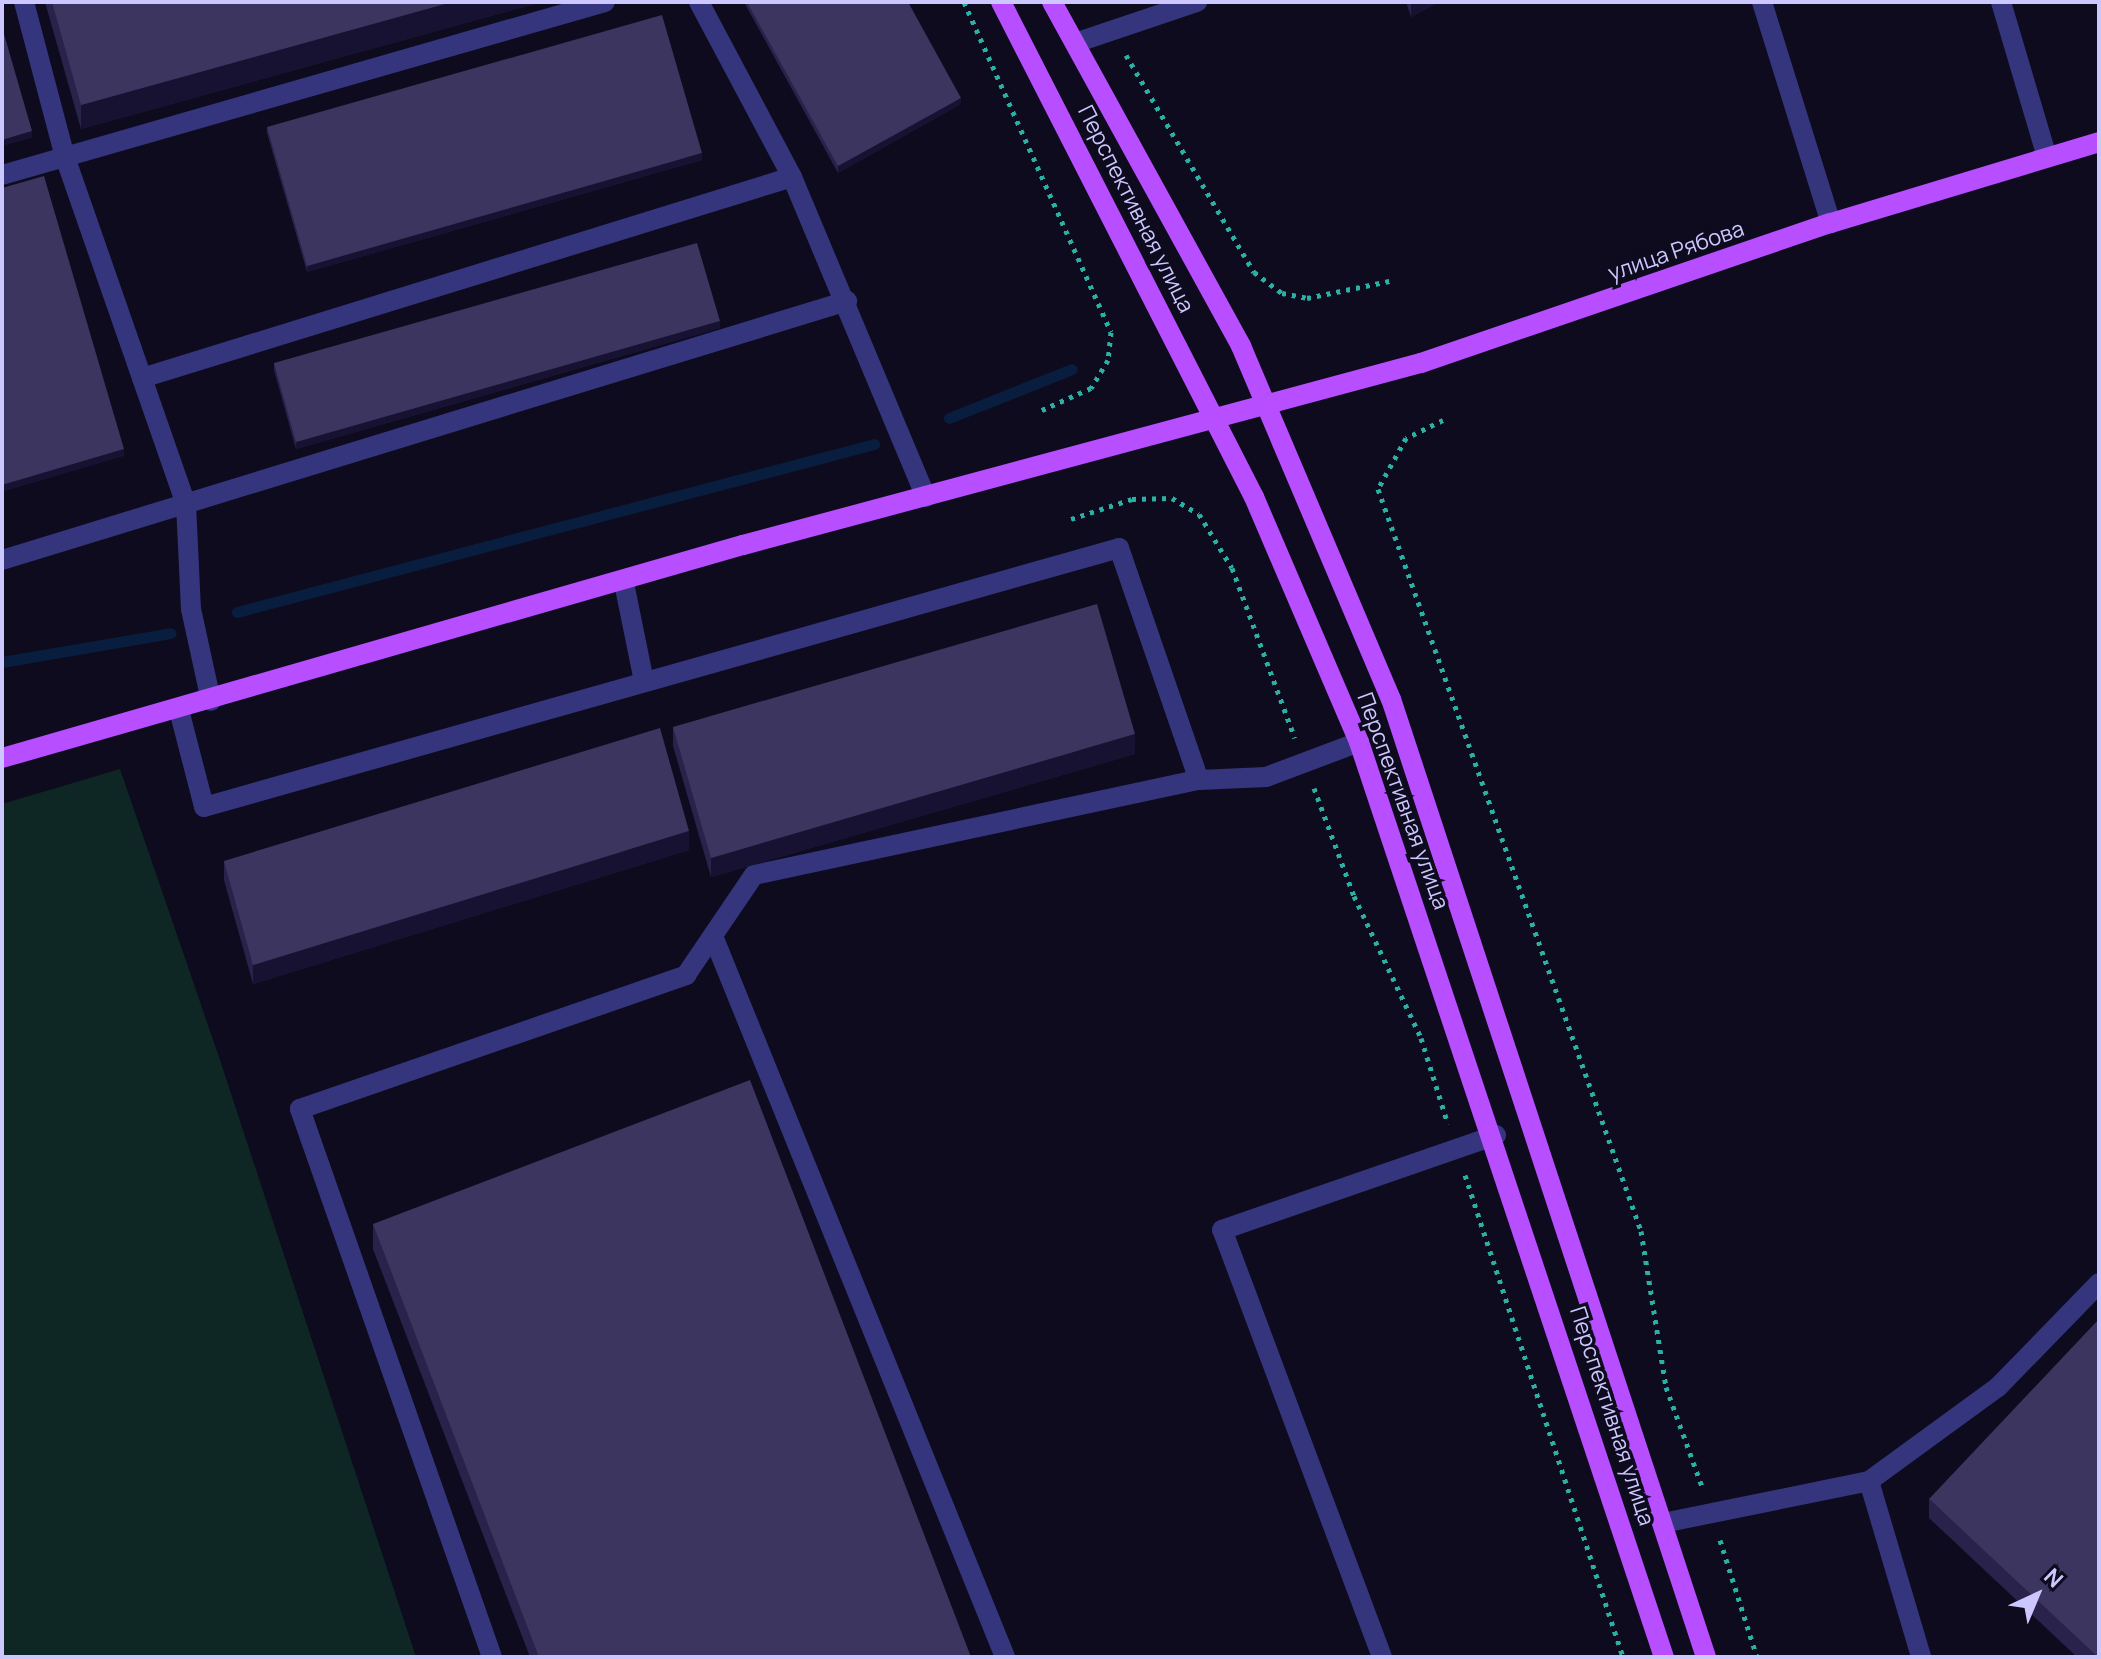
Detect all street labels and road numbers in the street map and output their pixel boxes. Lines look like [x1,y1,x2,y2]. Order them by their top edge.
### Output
street label: Перспективная улица [1072,101,1200,317]
street label: улица Рябова [1605,215,1747,287]
street label: Перспективная улица [1351,689,1455,913]
street label: Перспективная улица [1564,1303,1660,1529]

